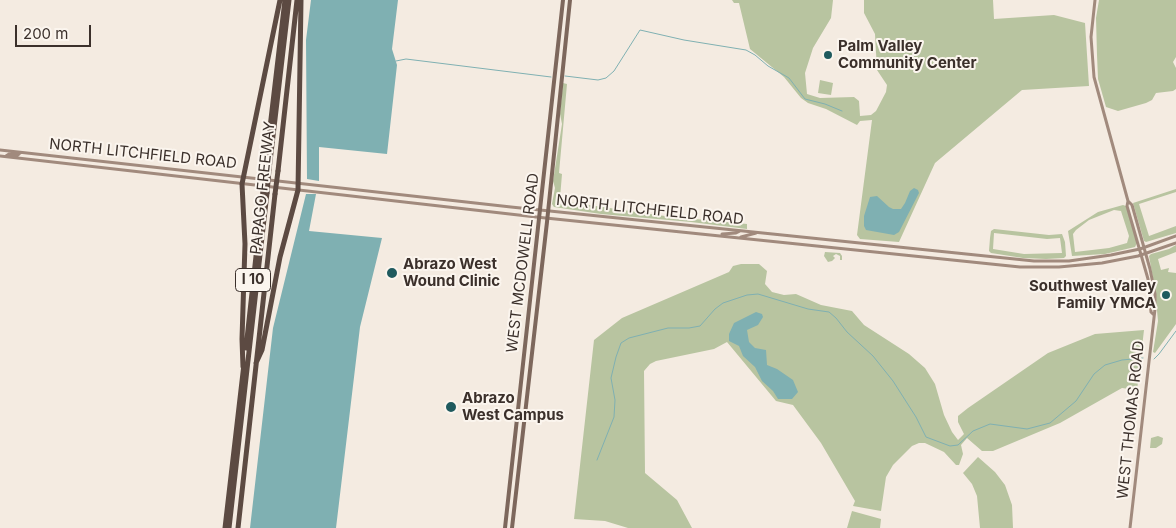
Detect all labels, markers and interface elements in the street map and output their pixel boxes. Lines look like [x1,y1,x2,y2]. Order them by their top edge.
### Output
scale bar [18,15,94,47]
text: 200 m [23,24,68,43]
place label: Palm Valley Community Center [838,37,977,72]
marker: Palm Valley Community Center [822,49,834,61]
street label: PAPAGO FREEWAY [247,120,279,256]
street label: NORTH LITCHFIELD ROAD [48,135,238,173]
street label: WEST MCDOWELL ROAD [503,172,543,354]
street label: NORTH LITCHFIELD ROAD [555,191,745,229]
place label: Abrazo West Wound Clinic [403,255,500,290]
marker: Abrazo West Wound Clinic [385,266,399,280]
road number: I 10 [236,268,270,292]
place label: Southwest Valley Family YMCA [1029,277,1156,312]
marker: Southwest Valley Family YMCA [1160,289,1172,301]
street label: WEST THOMAS ROAD [1114,340,1148,500]
place label: Abrazo West Campus [462,389,564,424]
marker: Abrazo West Campus [444,400,458,414]

